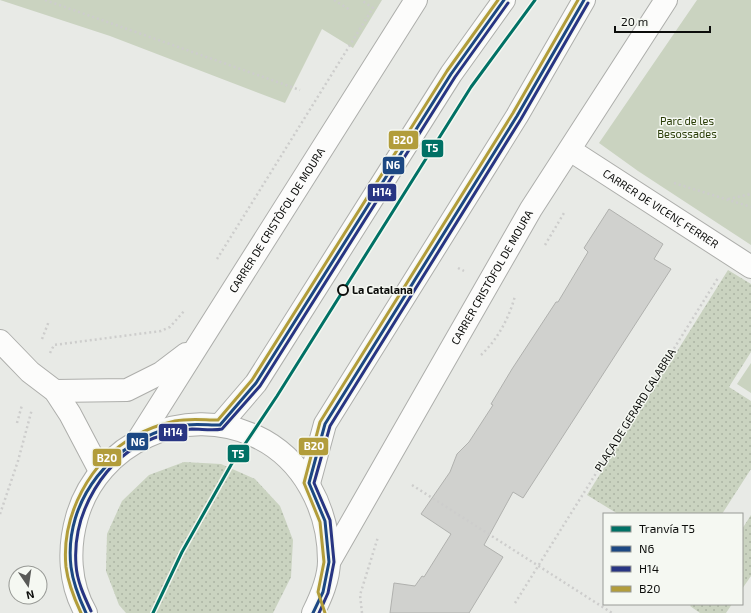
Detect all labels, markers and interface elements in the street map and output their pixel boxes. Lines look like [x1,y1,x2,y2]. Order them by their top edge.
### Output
scale bar [615,8,710,34]
text: 20 m [621,14,648,28]
park label: Parc de les Besossades [657,114,717,140]
line badge: B20 [388,130,419,150]
text: B20 [393,133,413,146]
line badge: T5 [421,139,444,158]
text: T5 [426,141,438,154]
street label: CARRER DE CRISTÒFOL DE MOURA [226,145,327,295]
line badge: N6 [382,156,405,175]
text: N6 [386,158,401,171]
street label: CARRER DE VICENÇ FERRER [601,166,721,250]
line badge: H14 [367,183,397,202]
text: H14 [372,185,392,198]
street label: CARRER CRISTÒFOL DE MOURA [448,207,535,347]
place label: La Catalana [352,283,413,296]
marker: La Catalana [337,284,349,296]
street label: PLAÇA DE GERARD CALABRIA [591,346,679,474]
line badge: H14 [158,423,188,442]
text: H14 [163,425,183,438]
line badge: N6 [126,432,149,451]
text: N6 [131,435,146,448]
line badge: B20 [298,437,329,456]
text: B20 [304,439,324,452]
line badge: T5 [227,444,250,463]
text: T5 [232,447,244,460]
line badge: B20 [92,448,122,467]
text: B20 [97,451,117,464]
legend [603,513,743,605]
text: Tranvía T5 [639,521,695,535]
text: N6 [639,541,654,555]
text: H14 [639,561,659,575]
north arrow [8,565,48,605]
text: B20 [639,581,660,595]
text: N [25,588,36,602]

